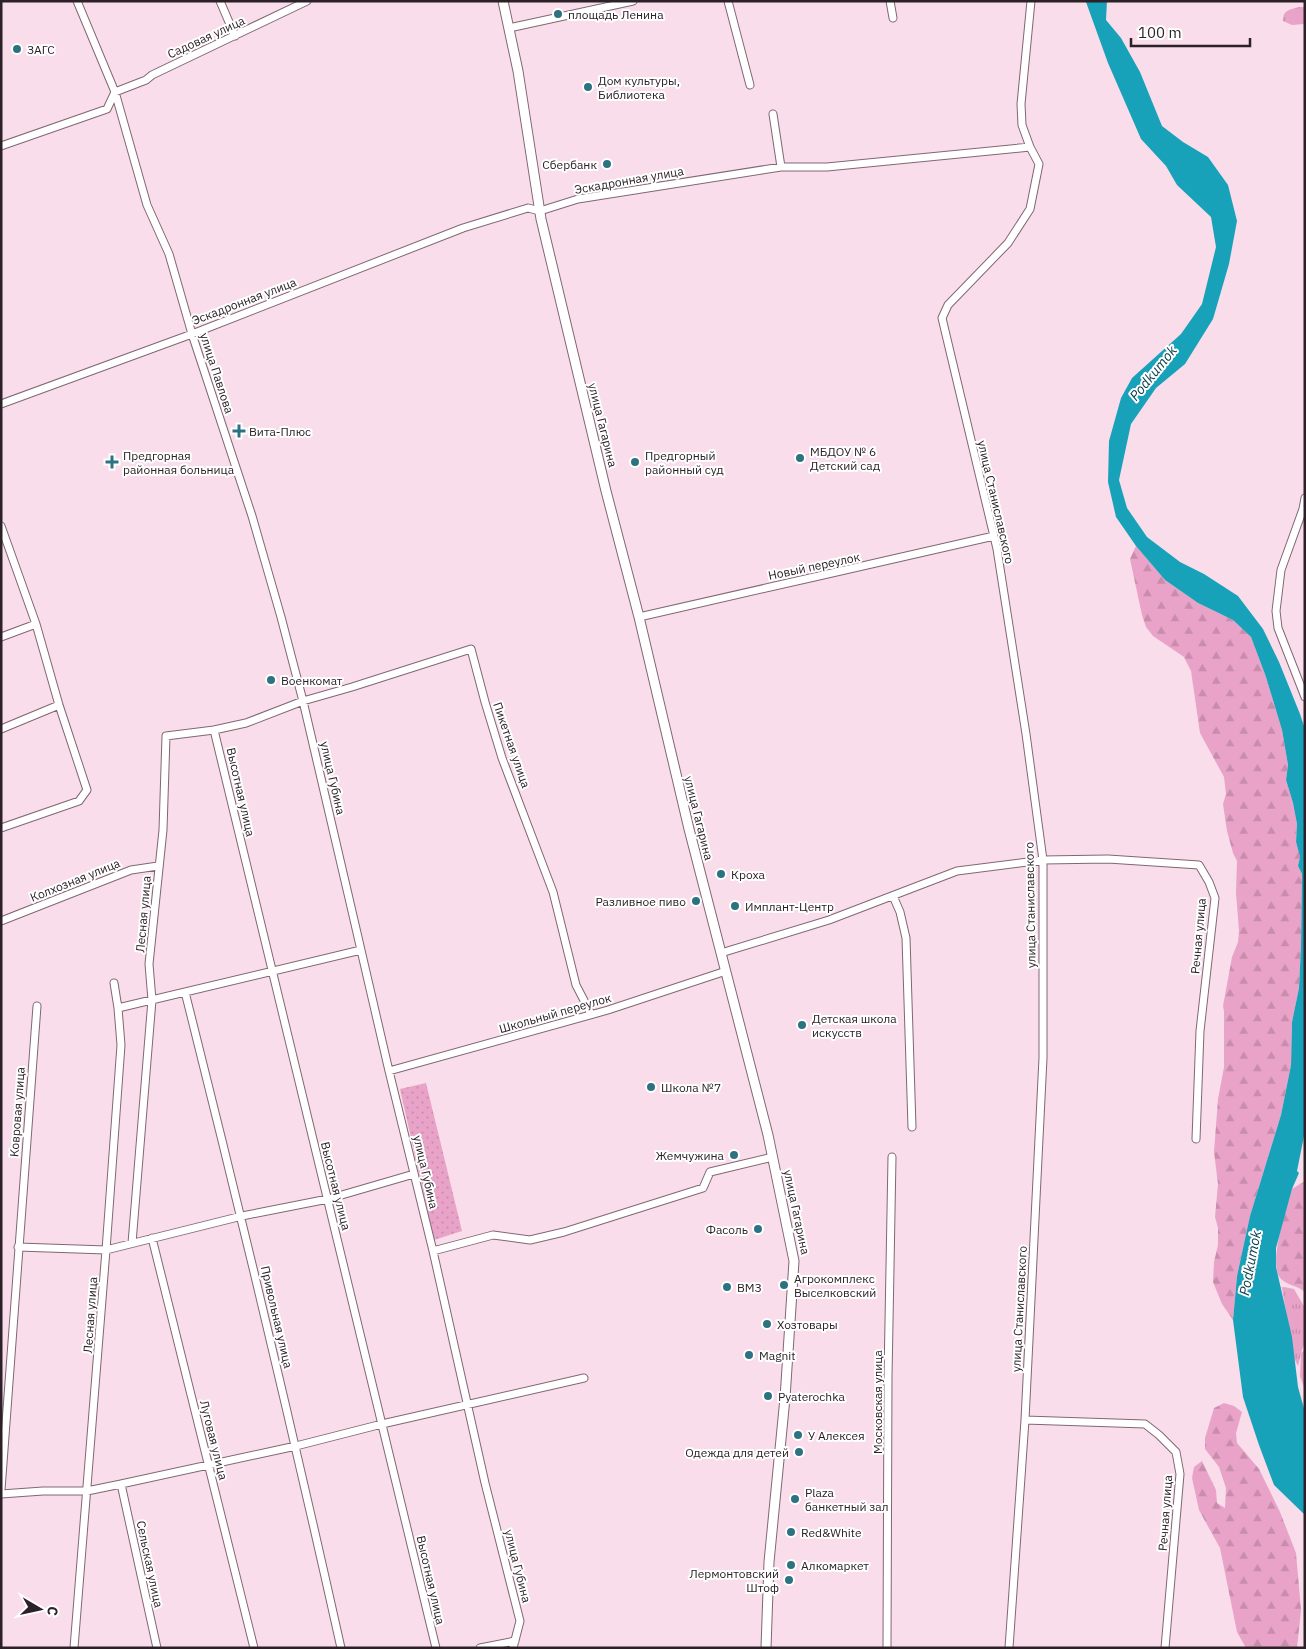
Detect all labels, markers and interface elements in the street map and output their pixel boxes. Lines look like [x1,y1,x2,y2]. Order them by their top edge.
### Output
place label: площадь Ленина [568,7,664,22]
marker: площадь Ленина [552,8,564,20]
street label: Садовая улица [165,12,248,61]
scale bar [1131,15,1250,47]
text: 100 m [1138,23,1182,42]
place label: ЗАГС [27,42,55,57]
marker: ЗАГС [11,43,23,55]
place label: Дом культуры, Библиотека [598,73,680,102]
marker: Дом культуры, Библиотека [582,81,594,93]
place label: Сбербанк [542,157,597,172]
marker: Сбербанк [601,158,613,170]
street label: Эскадронная улица [573,163,685,197]
street label: Эскадронная улица [190,274,299,328]
street label: улица Павлова [197,331,237,416]
water label: Podkumok [1125,341,1181,404]
street label: улица Гагарина [585,381,621,469]
place label: Вита-Плюс [249,424,311,439]
marker: Вита-Плюс [233,425,245,437]
street label: улица Станиславского [974,439,1018,566]
place label: МБДОУ № 6 Детский сад [810,444,880,473]
place label: Предгорная районная больница [123,448,235,477]
place label: Предгорный районный суд [645,448,724,477]
marker: МБДОУ № 6 Детский сад [794,452,806,464]
marker: Предгорная районная больница [105,455,119,469]
marker: Предгорный районный суд [629,456,641,468]
street label: Новый переулок [767,549,862,583]
place label: Военкомат [281,673,343,688]
marker: Военкомат [265,674,277,686]
street label: Пикетная улица [490,700,534,790]
street label: улица Губина [317,740,349,817]
street label: Высотная улица [223,746,259,838]
street label: улица Гагарина [681,774,717,862]
street label: улица Станиславского [1021,841,1039,968]
street label: Колхозная улица [28,855,123,905]
place label: Кроха [731,867,766,882]
marker: Кроха [715,868,727,880]
street label: Лесная улица [132,875,154,953]
place label: Разливное пиво [595,894,686,909]
marker: Разливное пиво [690,895,702,907]
street label: Речная улица [1187,897,1209,975]
place label: Имплант-Центр [745,899,834,914]
marker: Имплант-Центр [729,900,741,912]
street label: Школьный переулок [497,990,613,1036]
place label: Детская школа искусств [812,1011,897,1040]
marker: Детская школа искусств [796,1019,808,1031]
street label: Ковровая улица [6,1066,28,1158]
place label: Школа №7 [661,1080,721,1095]
marker: Школа №7 [645,1081,657,1093]
street label: улица Губина [410,1134,442,1211]
street label: Высотная улица [318,1140,354,1232]
place label: Жемчужина [655,1148,725,1163]
marker: Жемчужина [728,1149,740,1161]
street label: улица Гагарина [781,1168,813,1256]
place label: Фасоль [706,1222,748,1237]
marker: Фасоль [752,1223,764,1235]
water label: Podkumok [1235,1228,1265,1297]
street label: улица Станиславского [1008,1245,1030,1372]
street label: Привольная улица [258,1264,296,1370]
place label: Агрокомплекс Выселковский [794,1271,876,1300]
street label: Лесная улица [80,1276,100,1354]
marker: Агрокомплекс Выселковский [778,1279,790,1291]
place label: ВМЗ [737,1280,762,1295]
marker: ВМЗ [721,1281,733,1293]
place label: Хозтовары [777,1317,838,1332]
marker: Хозтовары [761,1318,773,1330]
place label: Magnit [759,1348,796,1363]
marker: Magnit [743,1349,755,1361]
street label: Московская улица [870,1350,885,1454]
place label: Pyaterochka [778,1389,845,1404]
marker: Pyaterochka [762,1390,774,1402]
street label: Луговая улица [197,1399,231,1482]
place label: У Алексея [808,1428,865,1443]
marker: У Алексея [792,1429,804,1441]
place label: Одежда для детей [685,1445,789,1460]
marker: Одежда для детей [793,1446,805,1458]
street label: Речная улица [1155,1474,1175,1551]
place label: Plaza банкетный зал [805,1485,889,1514]
marker: Plaza банкетный зал [789,1493,801,1505]
street label: Сельская улица [133,1519,167,1609]
place label: Red&White [801,1525,862,1540]
marker: Red&White [785,1526,797,1538]
street label: улица Губина [502,1528,534,1605]
street label: Высотная улица [413,1534,449,1626]
place label: Алкомаркет [801,1558,869,1573]
marker: Алкомаркет [785,1559,797,1571]
place label: Лермонтовский Штоф [689,1566,779,1595]
marker: Лермонтовский Штоф [783,1574,795,1586]
north arrow [15,1584,65,1634]
text: С [43,1605,62,1617]

